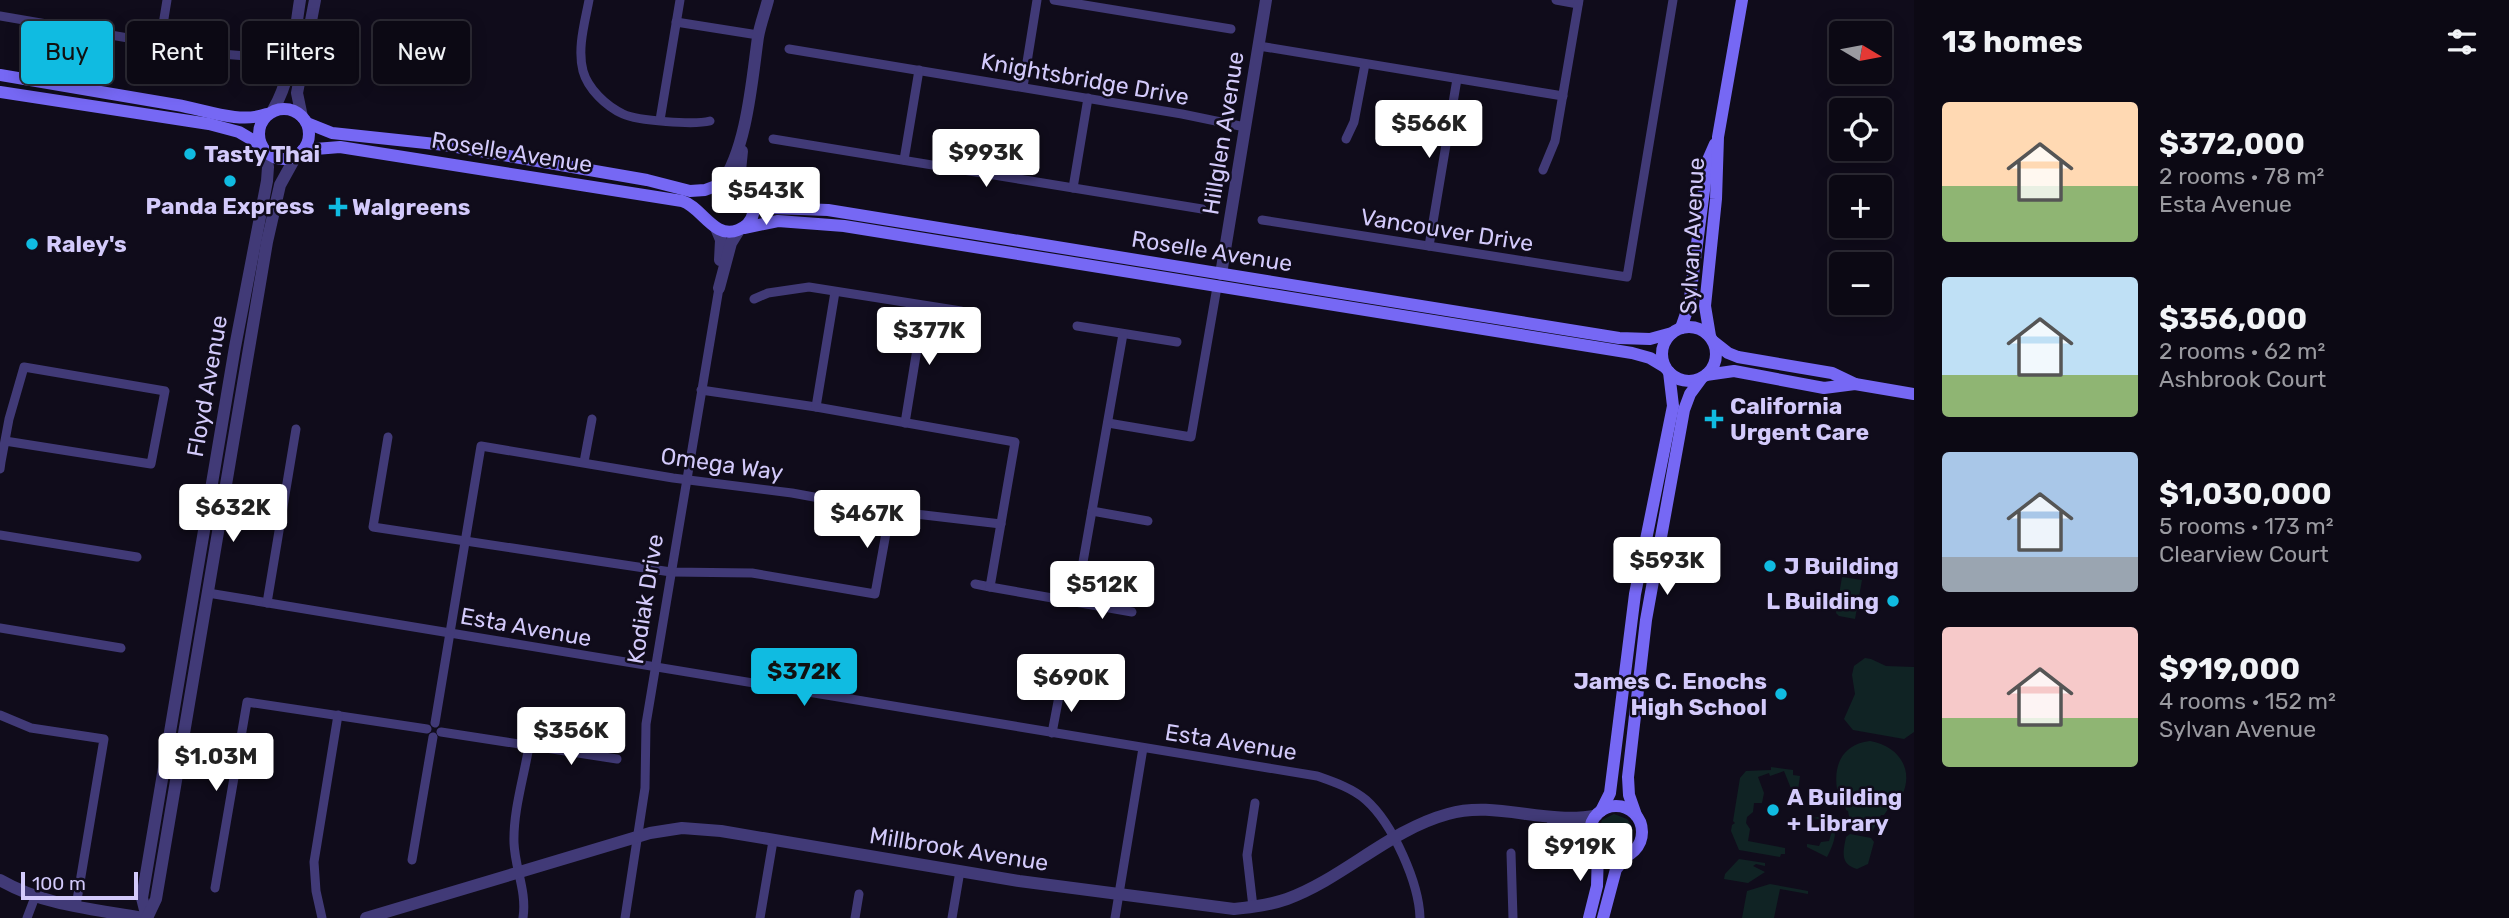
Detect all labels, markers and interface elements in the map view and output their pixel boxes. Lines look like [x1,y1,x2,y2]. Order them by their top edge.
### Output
chip: Buy [21,21,113,84]
chip: Rent [127,21,228,84]
chip: Filters [242,21,359,84]
chip: New [373,21,470,84]
north arrow [1829,21,1892,84]
map controls [1829,21,1892,315]
icon: filters [2443,23,2481,61]
text: 13 homes [1942,24,2083,60]
street label: Knightsbridge Drive [979,47,1191,111]
street label: Hillglen Avenue [1196,49,1250,217]
button: locate [1829,98,1892,161]
pin: $566K [1380,100,1478,160]
text: $566K [1391,109,1467,137]
street label: Roselle Avenue [430,125,594,179]
text: $372,000 [2159,126,2305,162]
pin: $993K [937,130,1035,189]
icon: home [1998,130,2082,214]
text: $993K [948,138,1024,166]
place label: Tasty Thai [204,140,320,168]
marker: Tasty Thai [182,146,198,162]
street label: Sylvan Avenue [1674,157,1710,315]
text: 2 rooms · 78 m² [2159,162,2324,190]
pin: $543K [717,168,815,227]
marker: Panda Express [222,173,238,189]
button: + [1829,175,1892,238]
text: $543K [728,176,804,204]
text: Esta Avenue [2159,190,2292,218]
place label: Panda Express [146,192,315,220]
place label: Walgreens [352,193,471,221]
marker: Walgreens [330,199,346,215]
street label: Vancouver Drive [1359,203,1535,257]
street label: Roselle Avenue [1130,224,1294,278]
place label: Raley's [46,230,127,258]
marker: Raley's [24,236,40,252]
button: − [1829,252,1892,315]
text: $356,000 [2159,301,2307,337]
icon: home [1998,305,2082,389]
pin: $377K [880,308,978,367]
street label: Floyd Avenue [181,313,233,459]
text: $377K [893,316,965,344]
text: 2 rooms · 62 m² [2159,337,2325,365]
text: Ashbrook Court [2159,365,2326,393]
place label: California Urgent Care [1730,392,1869,446]
marker: California Urgent Care [1704,409,1724,429]
street label: Omega Way [659,442,785,487]
text: $1,030,000 [2159,476,2332,512]
icon: home [1998,480,2082,564]
pin: $632K [184,484,282,544]
pin: $467K [818,490,916,550]
text: $632K [195,493,271,521]
text: $467K [830,499,904,527]
text: 5 rooms · 173 m² [2159,512,2334,540]
street label: Kodiak Drive [621,532,669,666]
pin: $593K [1618,538,1716,597]
text: Clearview Court [2159,540,2329,568]
text: $593K [1629,546,1705,574]
place label: J Building [1784,552,1899,580]
marker: J Building [1762,558,1778,574]
pin: $512K [1053,562,1151,621]
text: $512K [1066,570,1138,598]
place label: L Building [1766,587,1879,615]
marker: L Building [1885,593,1901,609]
street label: Esta Avenue [458,602,594,652]
pin: $372K [755,648,853,708]
text: $919,000 [2159,651,2300,687]
pin: $690K [1022,654,1120,714]
icon: home [1998,655,2082,739]
text: $372K [767,657,841,685]
text: $690K [1033,663,1109,691]
place label: James C. Enochs High School [1573,667,1767,721]
marker: James C. Enochs High School [1773,686,1789,702]
text: 4 rooms · 152 m² [2159,687,2336,715]
pin: $356K [522,708,620,767]
text: Sylvan Avenue [2159,715,2316,743]
text: $356K [533,716,609,744]
street label: Esta Avenue [1163,718,1299,766]
pin: $1.03M [159,734,273,793]
text: $1.03M [174,742,258,770]
place label: A Building + Library [1787,783,1902,837]
marker: A Building + Library [1765,802,1781,818]
street label: Millbrook Avenue [868,821,1050,877]
pin: $919K [1531,824,1629,883]
text: $919K [1544,832,1616,860]
scale bar [21,869,138,901]
text: 100 m [32,872,86,895]

